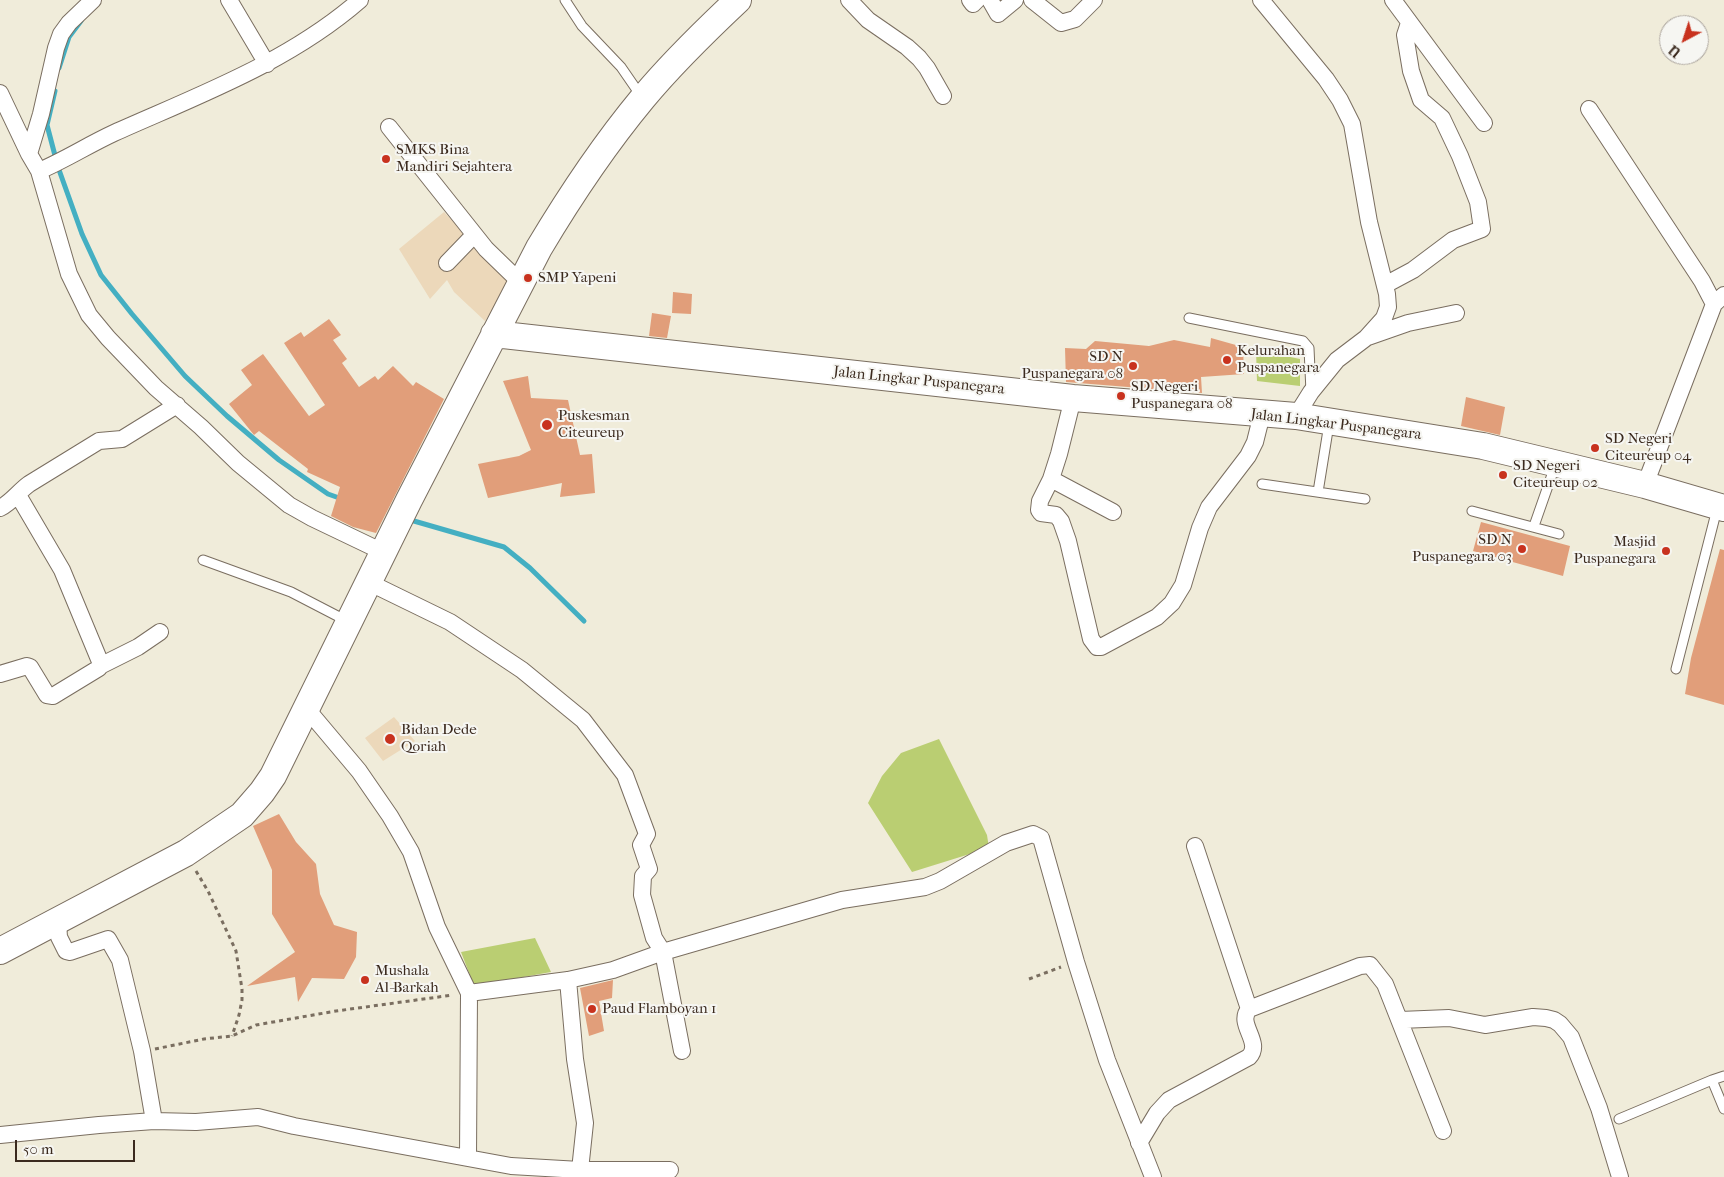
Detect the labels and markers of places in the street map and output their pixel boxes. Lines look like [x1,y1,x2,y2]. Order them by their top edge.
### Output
place label: SMKS Bina Mandiri Sejahtera [396,141,512,176]
marker: SMKS Bina Mandiri Sejahtera [380,153,392,165]
place label: SMP Yapeni [538,269,616,287]
marker: SMP Yapeni [522,272,534,284]
place label: Kelurahan Puspanegara [1237,342,1319,377]
place label: SD N Puspanegara 08 [1022,348,1123,383]
marker: Kelurahan Puspanegara [1221,354,1233,366]
marker: SD N Puspanegara 08 [1127,360,1139,372]
place label: SD Negeri Puspanegara 08 [1131,378,1232,413]
marker: SD Negeri Puspanegara 08 [1115,390,1127,402]
place label: Puskesman Citeureup [558,407,630,442]
marker: Puskesman Citeureup [540,418,554,432]
place label: SD Negeri Citeureup 04 [1605,430,1691,465]
marker: SD Negeri Citeureup 04 [1589,442,1601,454]
place label: SD Negeri Citeureup 02 [1513,457,1598,492]
marker: SD Negeri Citeureup 02 [1497,469,1509,481]
place label: SD N Puspanegara 03 [1412,531,1512,566]
place label: Masjid Puspanegara [1574,533,1656,568]
marker: SD N Puspanegara 03 [1516,543,1528,555]
marker: Masjid Puspanegara [1660,545,1672,557]
place label: Bidan Dede Qoriah [401,721,477,756]
marker: Bidan Dede Qoriah [383,732,397,746]
place label: Mushala Al-Barkah [375,962,439,997]
marker: Mushala Al-Barkah [359,974,371,986]
place label: Paud Flamboyan 1 [602,1000,716,1018]
marker: Paud Flamboyan 1 [586,1003,598,1015]

